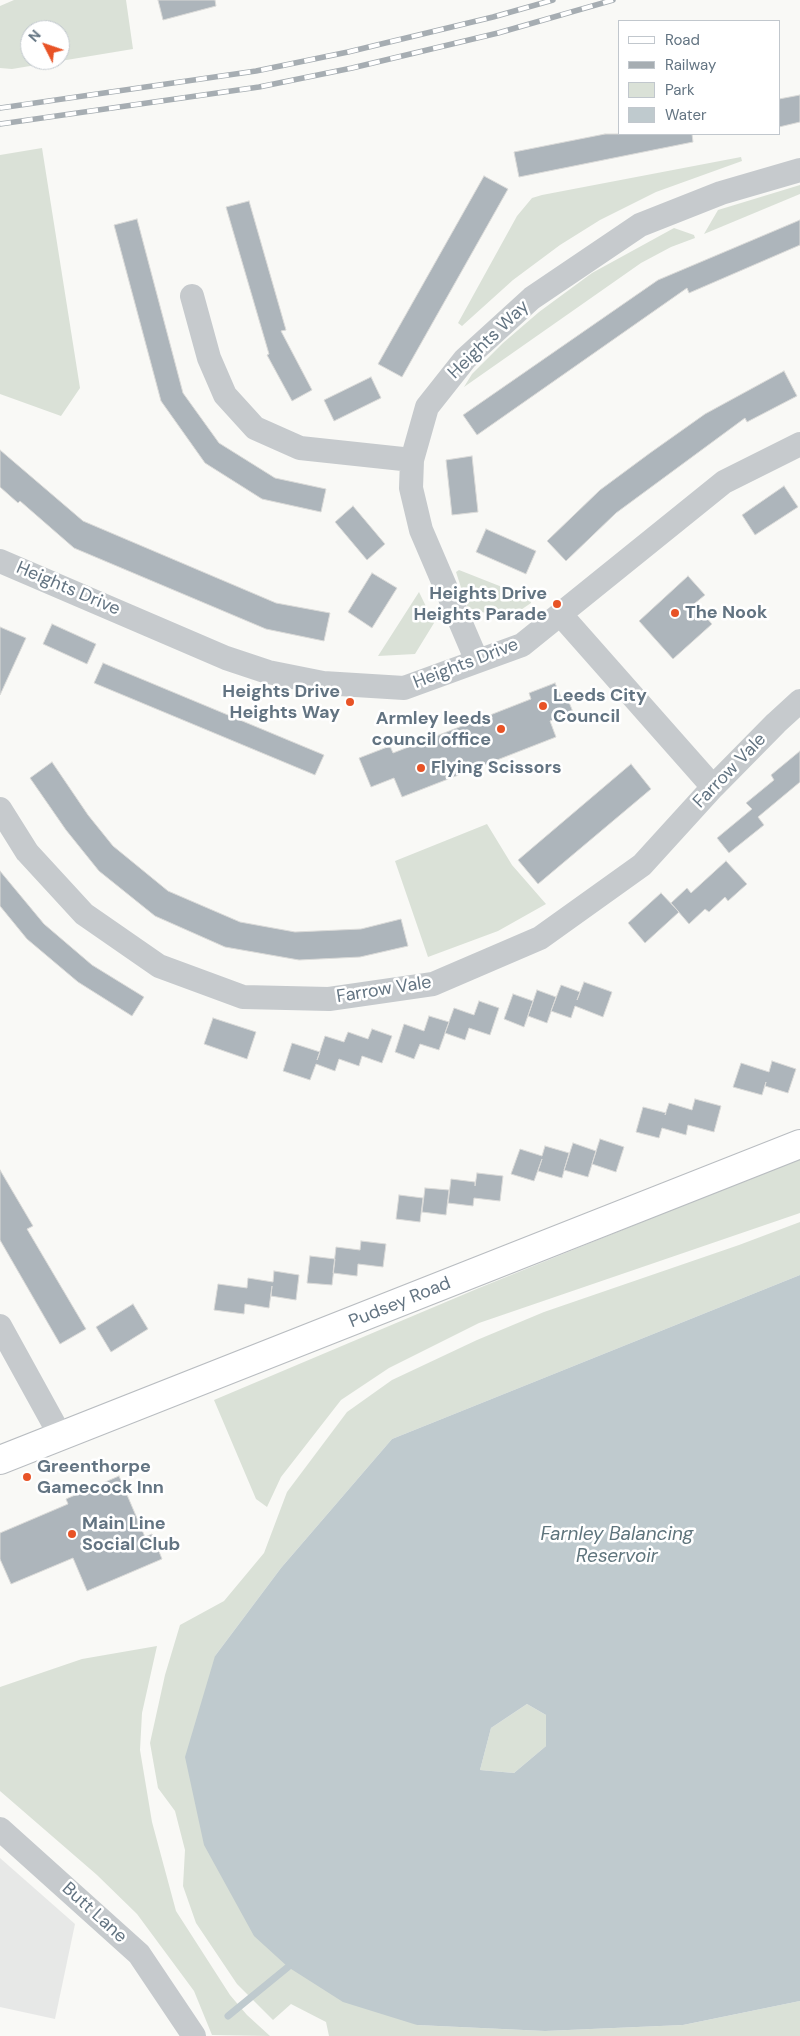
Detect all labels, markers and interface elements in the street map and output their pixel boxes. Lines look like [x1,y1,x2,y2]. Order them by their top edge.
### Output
north arrow [20,20,70,70]
legend [618,20,780,135]
text: N [24,26,45,46]
text: Road [665,30,700,50]
text: Railway [665,55,716,75]
text: Park [665,80,695,100]
text: Water [665,105,706,125]
street label: Heights Way [444,296,534,384]
street label: Heights Drive [13,557,123,621]
place label: Heights Drive Heights Parade [413,583,547,626]
marker: Heights Drive Heights Parade [551,598,563,610]
place label: The Nook [685,602,767,624]
marker: The Nook [669,607,681,619]
street label: Heights Drive [410,634,522,694]
place label: Heights Drive Heights Way [222,681,340,724]
place label: Leeds City Council [553,685,647,728]
marker: Heights Drive Heights Way [344,696,356,708]
marker: Leeds City Council [537,700,549,712]
place label: Armley leeds council office [372,708,491,751]
marker: Armley leeds council office [495,723,507,735]
street label: Farrow Vale [689,729,771,813]
place label: Flying Scissors [431,757,561,779]
marker: Flying Scissors [415,762,427,774]
street label: Farrow Vale [335,972,433,1008]
street label: Pudsey Road [346,1273,454,1333]
place label: Greenthorpe Gamecock Inn [37,1456,164,1498]
marker: Greenthorpe Gamecock Inn [21,1471,33,1483]
place label: Main Line Social Club [82,1513,180,1556]
water label: Farnley Balancing Reservoir [541,1524,693,1568]
marker: Main Line Social Club [66,1528,78,1540]
street label: Butt Lane [57,1878,131,1948]

